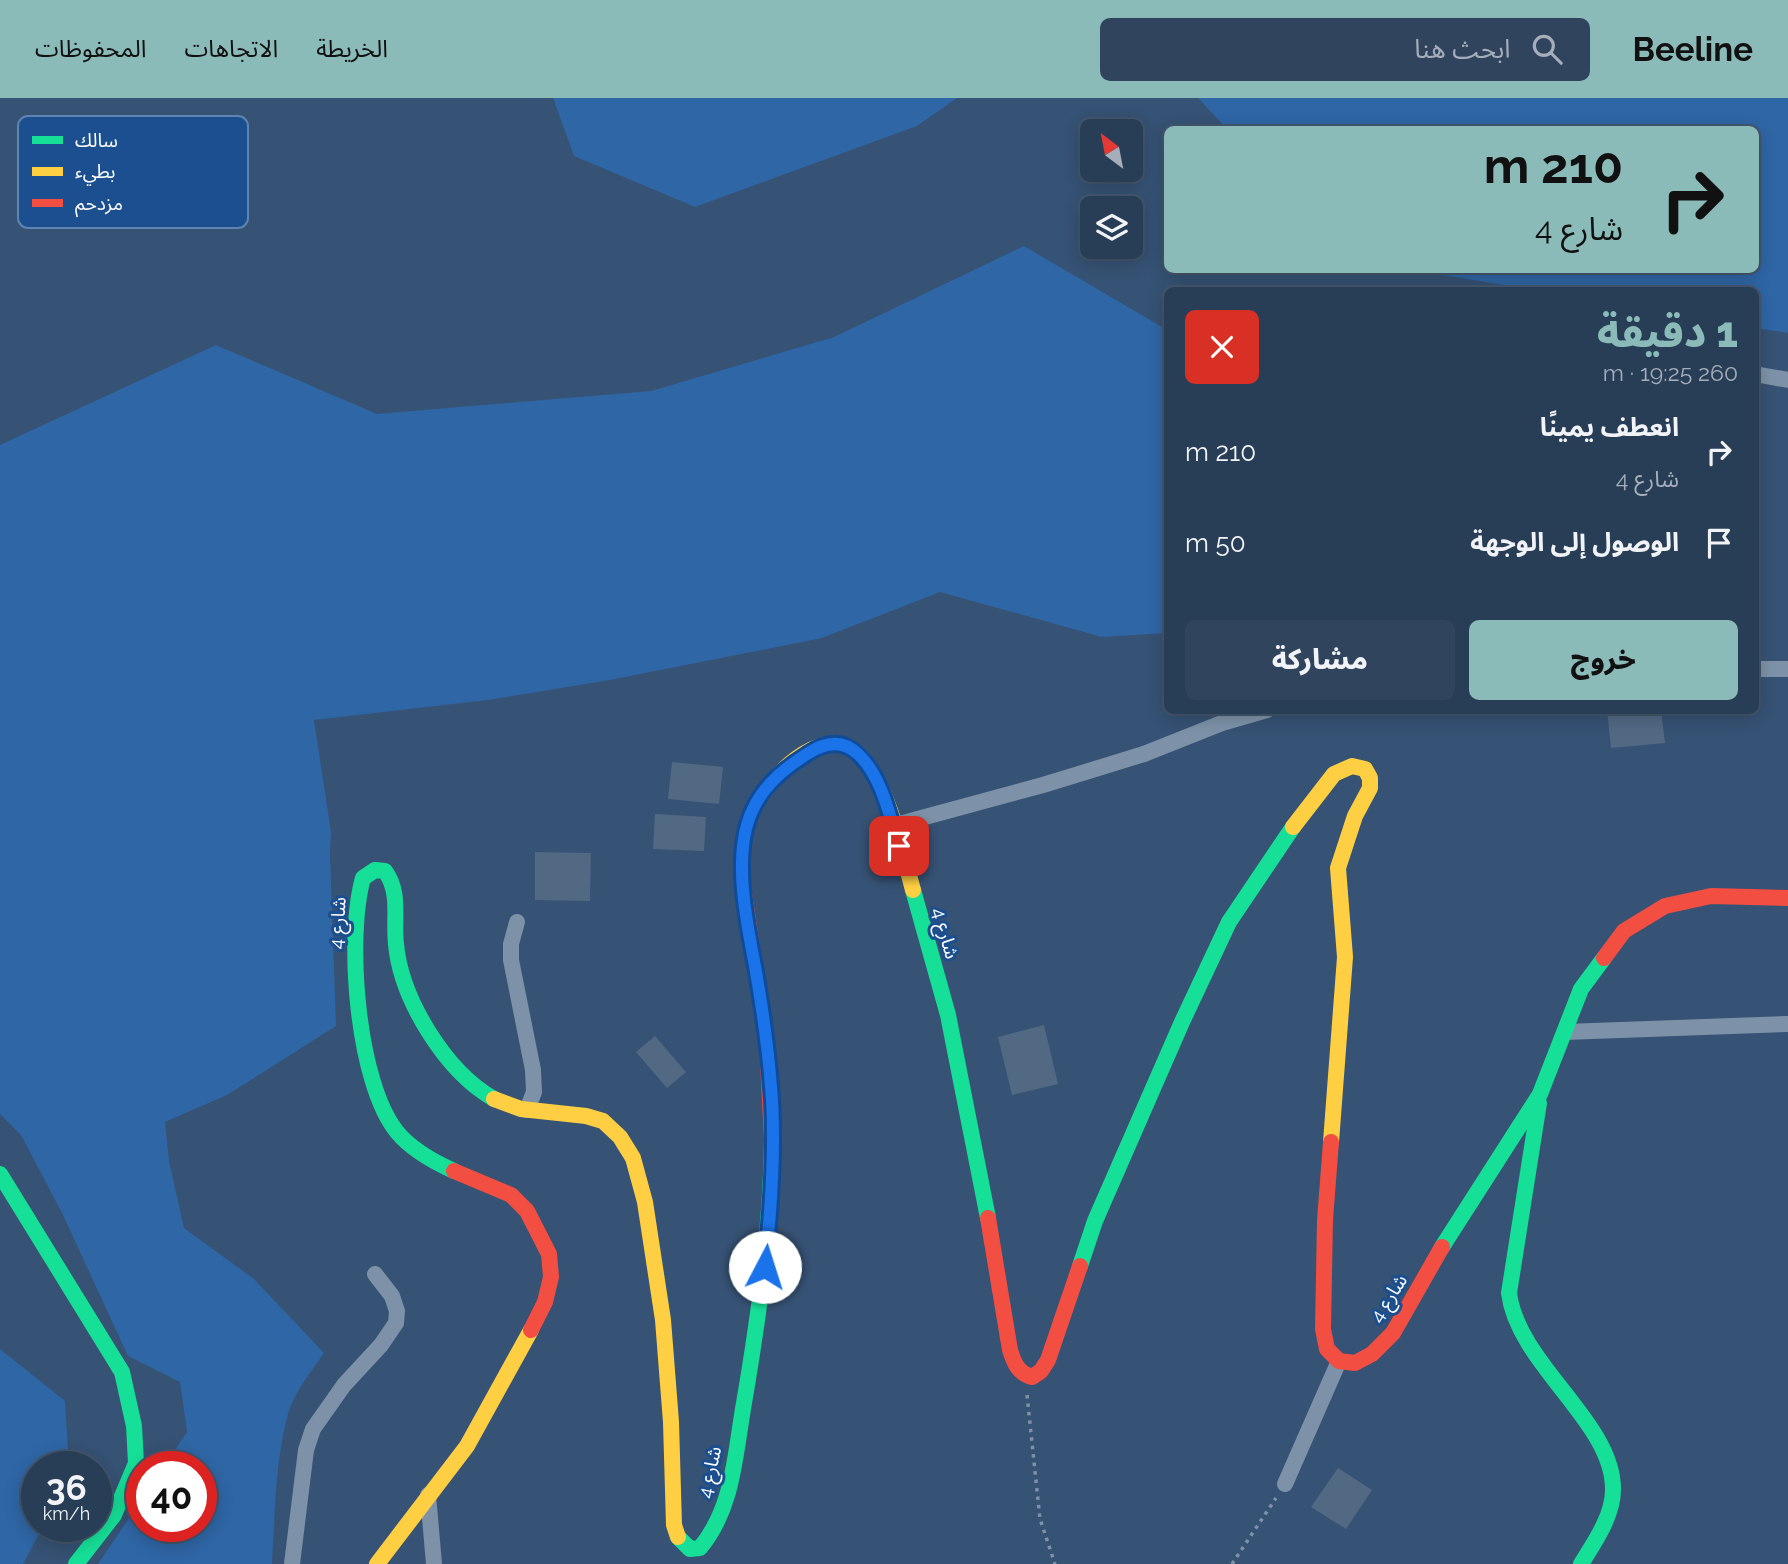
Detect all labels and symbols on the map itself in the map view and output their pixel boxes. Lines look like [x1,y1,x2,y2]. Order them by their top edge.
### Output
legend [18,116,248,228]
north arrow [1080,119,1143,182]
text: سالك [75,129,118,151]
text: بطيء [75,160,115,186]
text: مزدحم [75,192,123,218]
pin [869,816,929,876]
street label: شارع 4 [324,896,353,950]
street label: شارع 4 [925,905,964,962]
position arrow [728,1230,802,1304]
street label: شارع 4 [1365,1270,1414,1328]
street label: شارع 4 [693,1444,728,1500]
speed limit sign: 40 [126,1451,217,1542]

